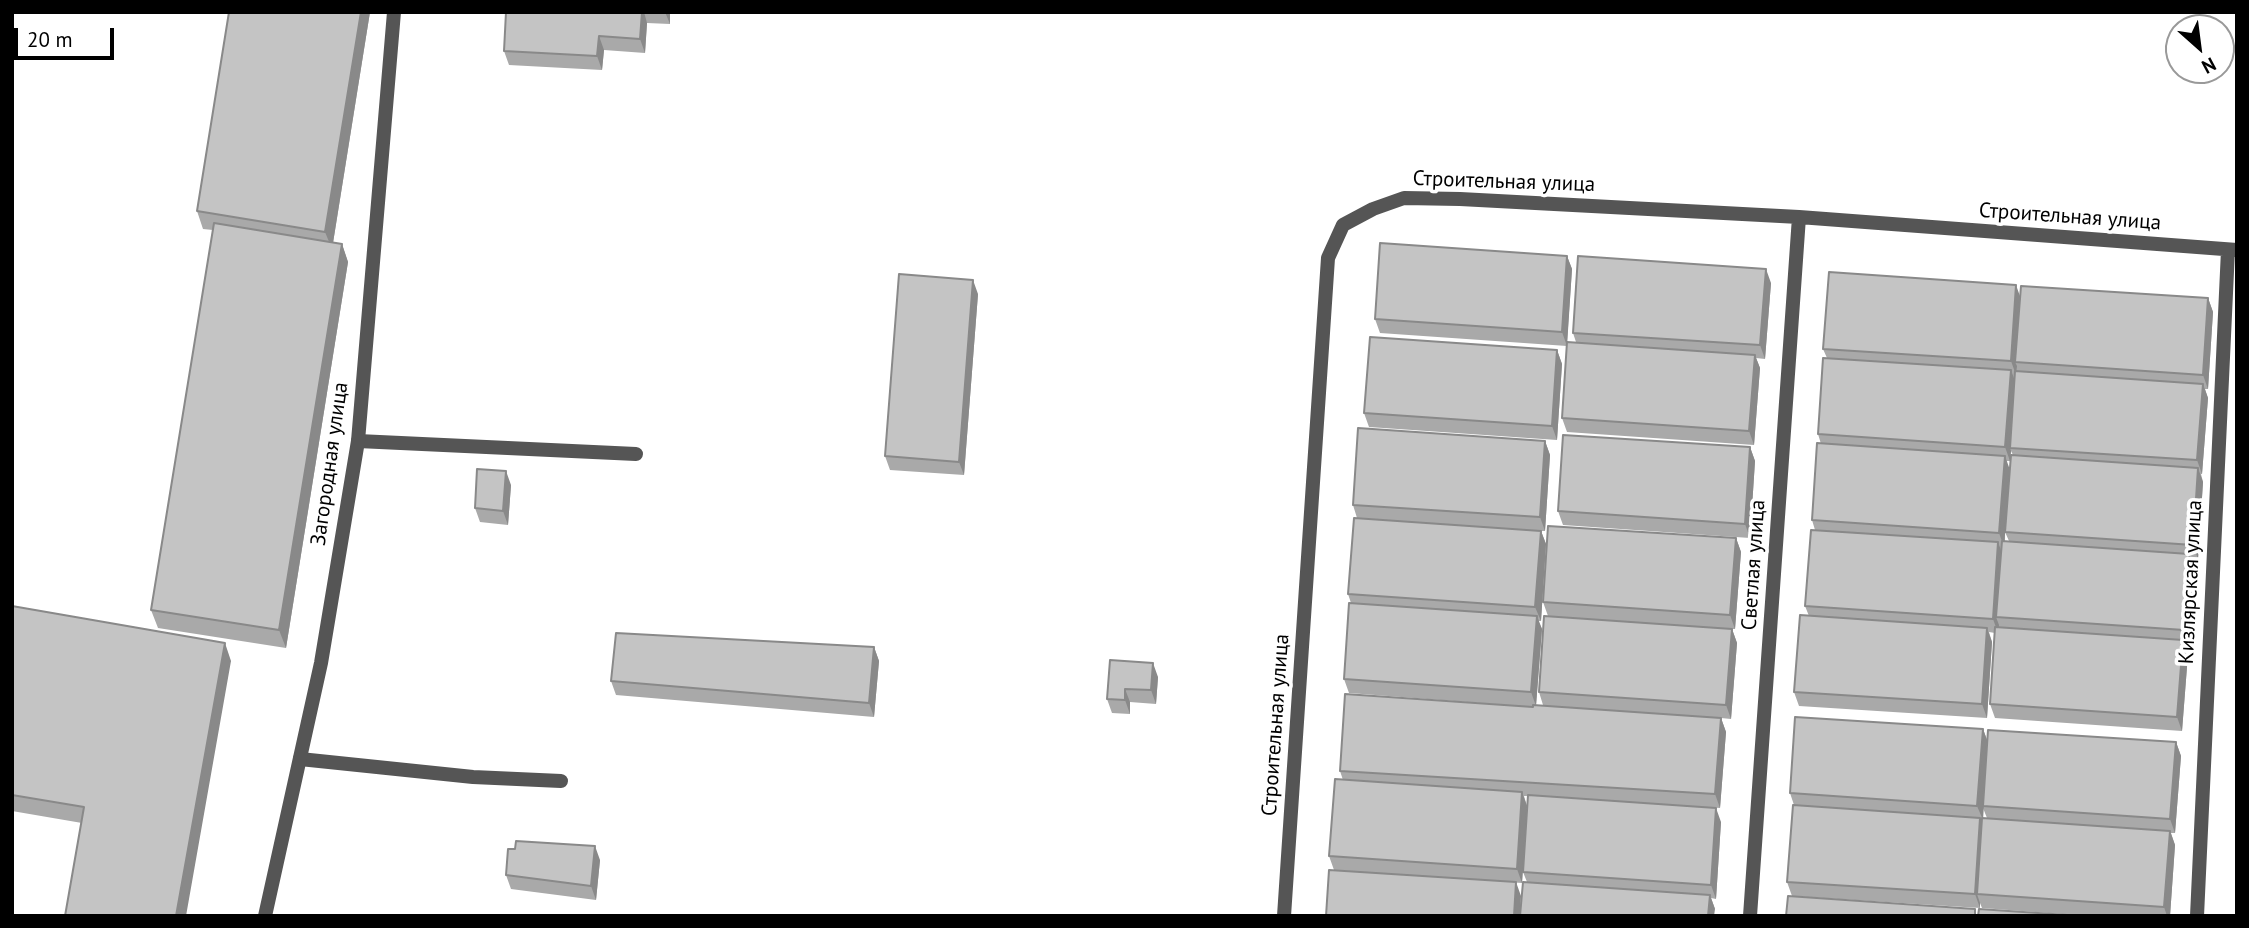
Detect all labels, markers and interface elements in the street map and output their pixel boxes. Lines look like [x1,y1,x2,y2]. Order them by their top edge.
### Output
scale bar [18,14,117,58]
north arrow [2165,14,2235,84]
text: 20 m [27,26,73,53]
text: N [2198,52,2220,79]
street label: Строительная улица [1412,166,1596,198]
street label: Строительная улица [1978,198,2162,236]
street label: Загородная улица [306,381,354,547]
street label: Светлая улица [1737,499,1771,631]
street label: Кизлярская улица [2174,499,2208,665]
street label: Строительная улица [1257,633,1295,817]

